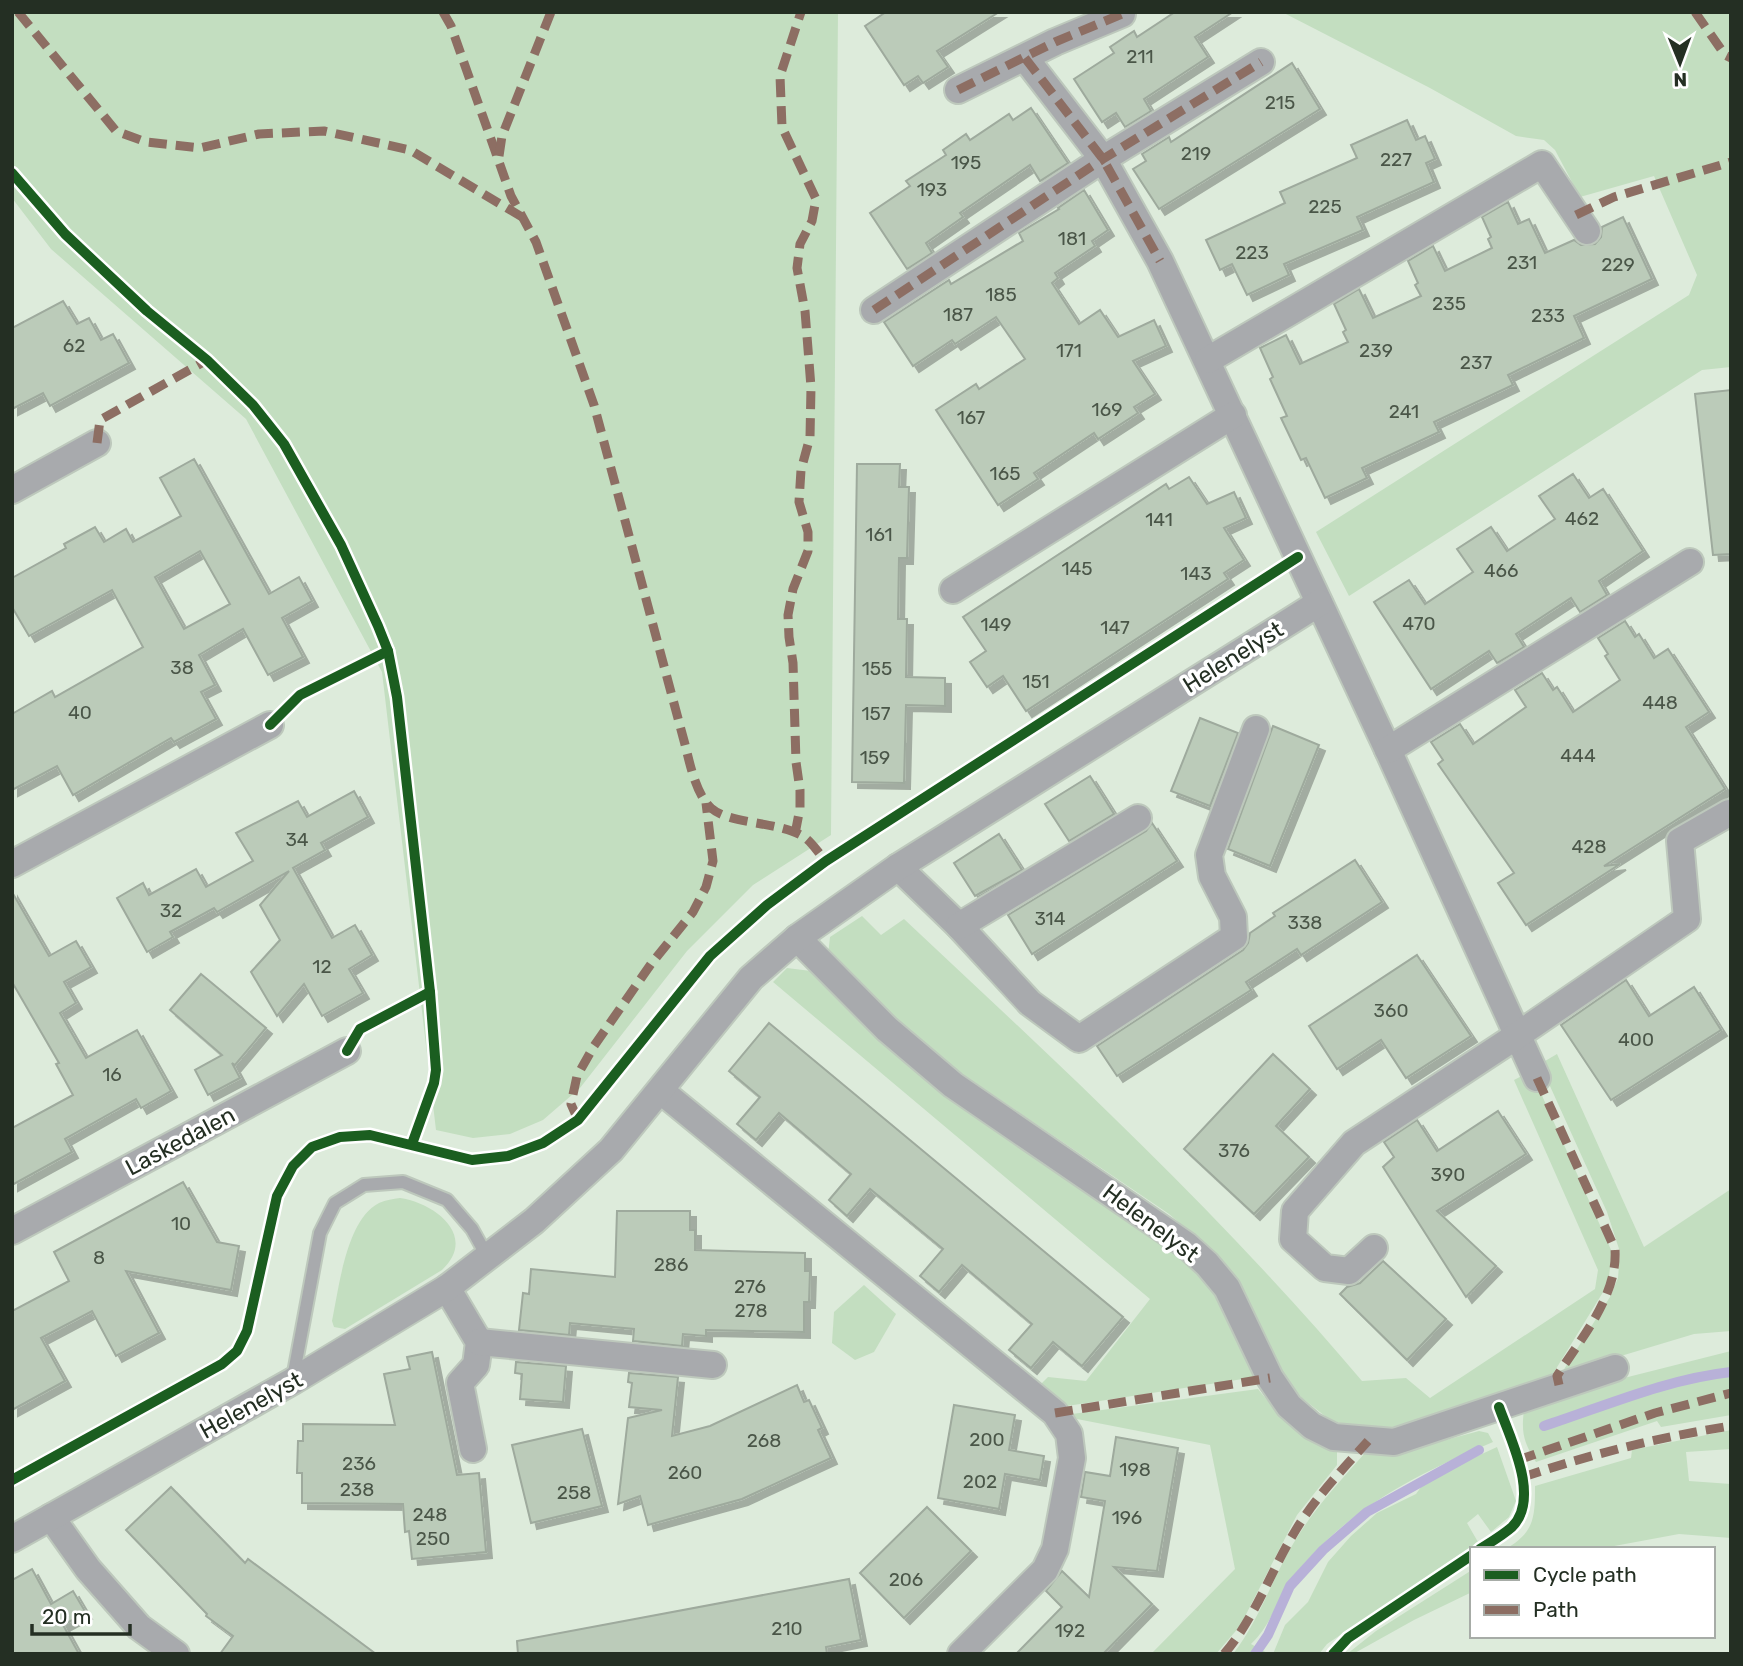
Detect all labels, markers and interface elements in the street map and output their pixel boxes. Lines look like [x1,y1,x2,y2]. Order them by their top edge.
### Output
north arrow [1645,28,1715,98]
house number: 211 [1126,45,1154,68]
text: N [1673,68,1687,91]
house number: 215 [1265,91,1295,114]
house number: 219 [1181,142,1211,165]
house number: 227 [1380,148,1412,171]
house number: 195 [951,151,981,174]
house number: 193 [917,178,947,201]
house number: 225 [1308,195,1342,218]
house number: 181 [1058,227,1086,250]
house number: 223 [1235,241,1269,264]
house number: 231 [1507,251,1537,274]
house number: 229 [1601,253,1635,276]
house number: 185 [985,283,1017,306]
house number: 235 [1432,292,1466,315]
house number: 187 [943,303,973,326]
house number: 233 [1531,304,1565,327]
house number: 62 [63,334,85,357]
house number: 171 [1056,339,1082,362]
house number: 239 [1359,339,1393,362]
house number: 237 [1460,351,1492,374]
house number: 169 [1092,398,1122,421]
house number: 241 [1389,400,1419,423]
house number: 167 [957,406,986,429]
house number: 165 [990,462,1020,485]
house number: 462 [1565,507,1599,530]
house number: 141 [1145,508,1173,531]
house number: 161 [865,523,893,546]
house number: 145 [1061,557,1093,580]
house number: 466 [1484,559,1518,582]
house number: 143 [1180,562,1212,585]
house number: 470 [1402,612,1436,635]
house number: 149 [980,613,1012,636]
street label: Helenelyst [1178,615,1288,699]
house number: 147 [1100,616,1130,639]
house number: 38 [170,656,194,679]
house number: 155 [862,657,892,680]
house number: 151 [1022,670,1050,693]
house number: 448 [1642,691,1678,714]
house number: 40 [68,701,92,724]
house number: 157 [861,702,891,725]
house number: 444 [1560,744,1596,767]
house number: 159 [860,746,890,769]
house number: 34 [285,828,309,851]
house number: 428 [1571,835,1607,858]
house number: 32 [160,899,182,922]
house number: 314 [1034,907,1066,930]
house number: 338 [1288,911,1322,934]
house number: 12 [312,955,332,978]
house number: 360 [1374,999,1408,1022]
house number: 400 [1618,1028,1654,1051]
house number: 16 [102,1063,122,1086]
street label: Laskedalen [120,1100,240,1182]
house number: 376 [1218,1139,1250,1162]
house number: 390 [1431,1163,1465,1186]
street label: Helenelyst [1097,1178,1205,1268]
house number: 10 [171,1212,191,1235]
house number: 8 [93,1246,105,1269]
house number: 286 [654,1253,688,1276]
house number: 276 [734,1275,766,1298]
house number: 278 [735,1299,767,1322]
street label: Helenelyst [195,1365,307,1445]
house number: 200 [969,1428,1005,1451]
house number: 268 [747,1429,781,1452]
house number: 236 [342,1452,376,1475]
house number: 198 [1119,1458,1151,1481]
house number: 260 [668,1461,702,1484]
house number: 202 [963,1470,997,1493]
house number: 238 [340,1478,374,1501]
house number: 258 [557,1481,591,1504]
house number: 248 [413,1503,447,1526]
house number: 196 [1112,1506,1142,1529]
house number: 250 [416,1527,450,1550]
legend [1470,1547,1715,1638]
text: Cycle path [1533,1562,1637,1587]
house number: 206 [889,1568,923,1591]
scale bar [32,1592,130,1636]
text: Path [1533,1597,1579,1622]
text: 20 m [42,1604,91,1629]
house number: 210 [771,1617,803,1640]
house number: 192 [1055,1619,1085,1642]

